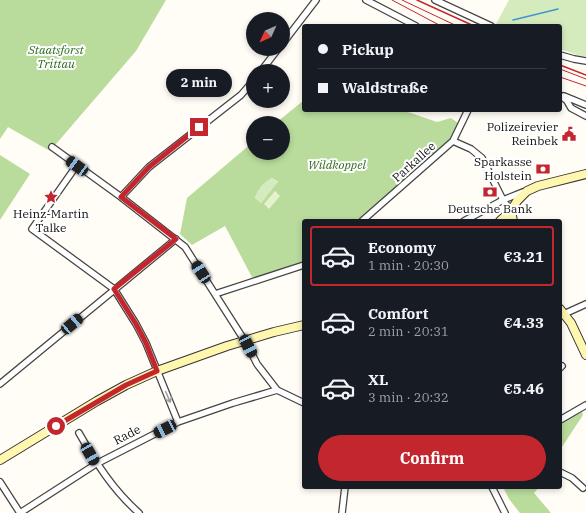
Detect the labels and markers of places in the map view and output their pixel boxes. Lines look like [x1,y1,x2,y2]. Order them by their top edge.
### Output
place label: Polizeirevier Reinbek [487,119,559,148]
public building icon: Polizeirevier Reinbek [561,126,577,142]
place label: Sparkasse Holstein [474,154,532,183]
bank icon: Sparkasse Holstein [535,161,551,177]
bank icon: Deutsche Bank [482,184,498,200]
place icon: Heinz-Martin Talke [43,189,59,205]
place label: Deutsche Bank [448,201,532,216]
place label: Heinz-Martin Talke [13,206,89,235]

